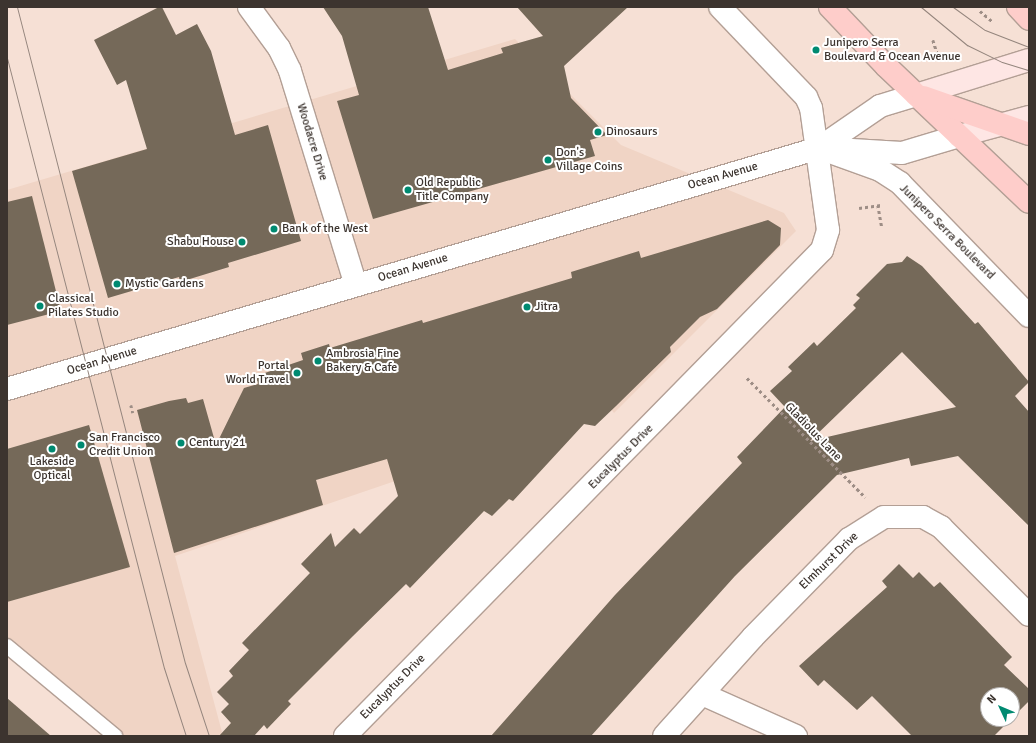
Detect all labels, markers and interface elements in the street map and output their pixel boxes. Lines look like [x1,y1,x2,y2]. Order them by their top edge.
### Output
place label: Junipero Serra Boulevard & Ocean Avenue [824,36,961,64]
marker: Junipero Serra Boulevard & Ocean Avenue [811,45,821,55]
street label: Woodacre Drive [293,102,331,182]
place label: Dinosaurs [606,125,657,139]
marker: Dinosaurs [593,127,603,137]
place label: Don's Village Coins [556,146,623,174]
marker: Don's Village Coins [543,155,553,165]
street label: Ocean Avenue [686,159,760,193]
place label: Old Republic Title Company [416,176,489,204]
street label: Junipero Serra Boulevard [896,181,998,283]
marker: Old Republic Title Company [403,185,413,195]
place label: Bank of the West [282,222,368,236]
marker: Bank of the West [269,224,279,234]
place label: Shabu House [167,235,234,249]
marker: Shabu House [237,237,247,247]
street label: Ocean Avenue [376,251,450,285]
place label: Mystic Gardens [125,277,204,291]
marker: Mystic Gardens [112,279,122,289]
place label: Classical Pilates Studio [48,292,119,320]
place label: Jitra [535,300,558,314]
marker: Classical Pilates Studio [35,301,45,311]
marker: Jitra [522,302,532,312]
street label: Ocean Avenue [65,344,139,378]
place label: Ambrosia Fine Bakery & Cafe [326,347,399,375]
marker: Ambrosia Fine Bakery & Cafe [313,356,323,366]
place label: Portal World Travel [226,359,289,387]
marker: Portal World Travel [292,368,302,378]
street label: Gladiolus Lane [782,400,844,464]
street label: Eucalyptus Drive [586,422,656,492]
place label: San Francisco Credit Union [89,431,160,459]
place label: Century 21 [189,436,245,450]
marker: Century 21 [176,438,186,448]
marker: San Francisco Credit Union [76,440,86,450]
marker: Lakeside Optical [47,444,57,454]
place label: Lakeside Optical [30,455,74,483]
street label: Elmhurst Drive [797,529,861,593]
street label: Eucalyptus Drive [358,652,428,722]
north arrow [980,687,1020,727]
text: N [984,692,999,706]

